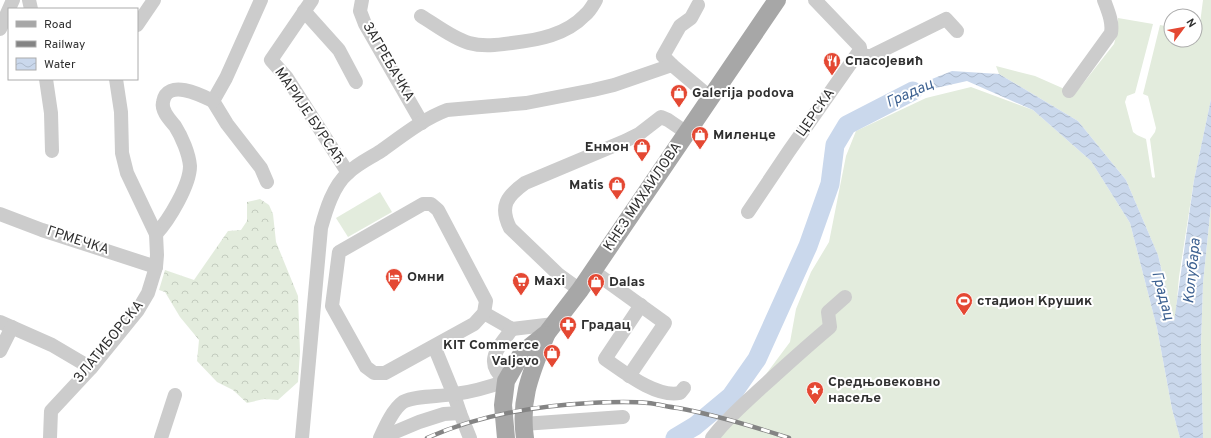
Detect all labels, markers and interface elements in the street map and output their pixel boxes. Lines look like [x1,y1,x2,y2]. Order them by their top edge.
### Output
legend [8,8,138,80]
north arrow [1163,8,1203,48]
text: N [1183,16,1199,30]
text: Road [44,17,72,33]
street label: ЗАГРЕБАЧКА [358,19,418,105]
text: Railway [44,37,85,53]
restaurant icon: Спасојевић [822,51,842,76]
place label: Спасојевић [845,53,923,70]
text: Water [44,57,76,73]
street label: МАРИЈЕ БУРСАЋ [270,65,348,167]
water label: Градац [883,75,937,113]
shop icon: Galerija podova [669,83,689,108]
place label: Galerija podova [692,85,794,102]
street label: ЦЕРСКА [793,86,839,140]
shop icon: Миленце [690,125,710,150]
place label: Миленце [713,127,776,144]
shop icon: Енмон [632,137,652,162]
place label: Енмон [585,139,629,156]
street label: КНЕЗ МИХАИЛОВА [600,139,686,255]
shop icon: Matis [607,175,627,200]
place label: Matis [569,177,604,194]
street label: ГРМЕЧКА [45,223,111,259]
water label: Колубара [1180,237,1206,305]
hotel icon: Омни [384,267,404,292]
place label: Омни [407,269,444,286]
water label: Градац [1146,269,1178,323]
supermarket icon: Maxi [511,271,531,296]
shop icon: Dalas [586,272,606,297]
place label: Maxi [534,273,565,290]
place label: Dalas [609,274,645,291]
sports icon: стадион Крушик [954,291,974,316]
place label: стадион Крушик [977,293,1092,310]
street label: ЗЛАТИБОРСКА [70,297,148,387]
pharmacy icon: Градац [558,315,578,340]
place label: Градац [581,317,631,334]
place label: KIT Commerce Valjevo [443,337,539,370]
shop icon: KIT Commerce Valjevo [542,343,562,368]
place label: Средњовековно насеље [828,374,940,407]
place icon: Средњовековно насеље [805,380,825,405]

